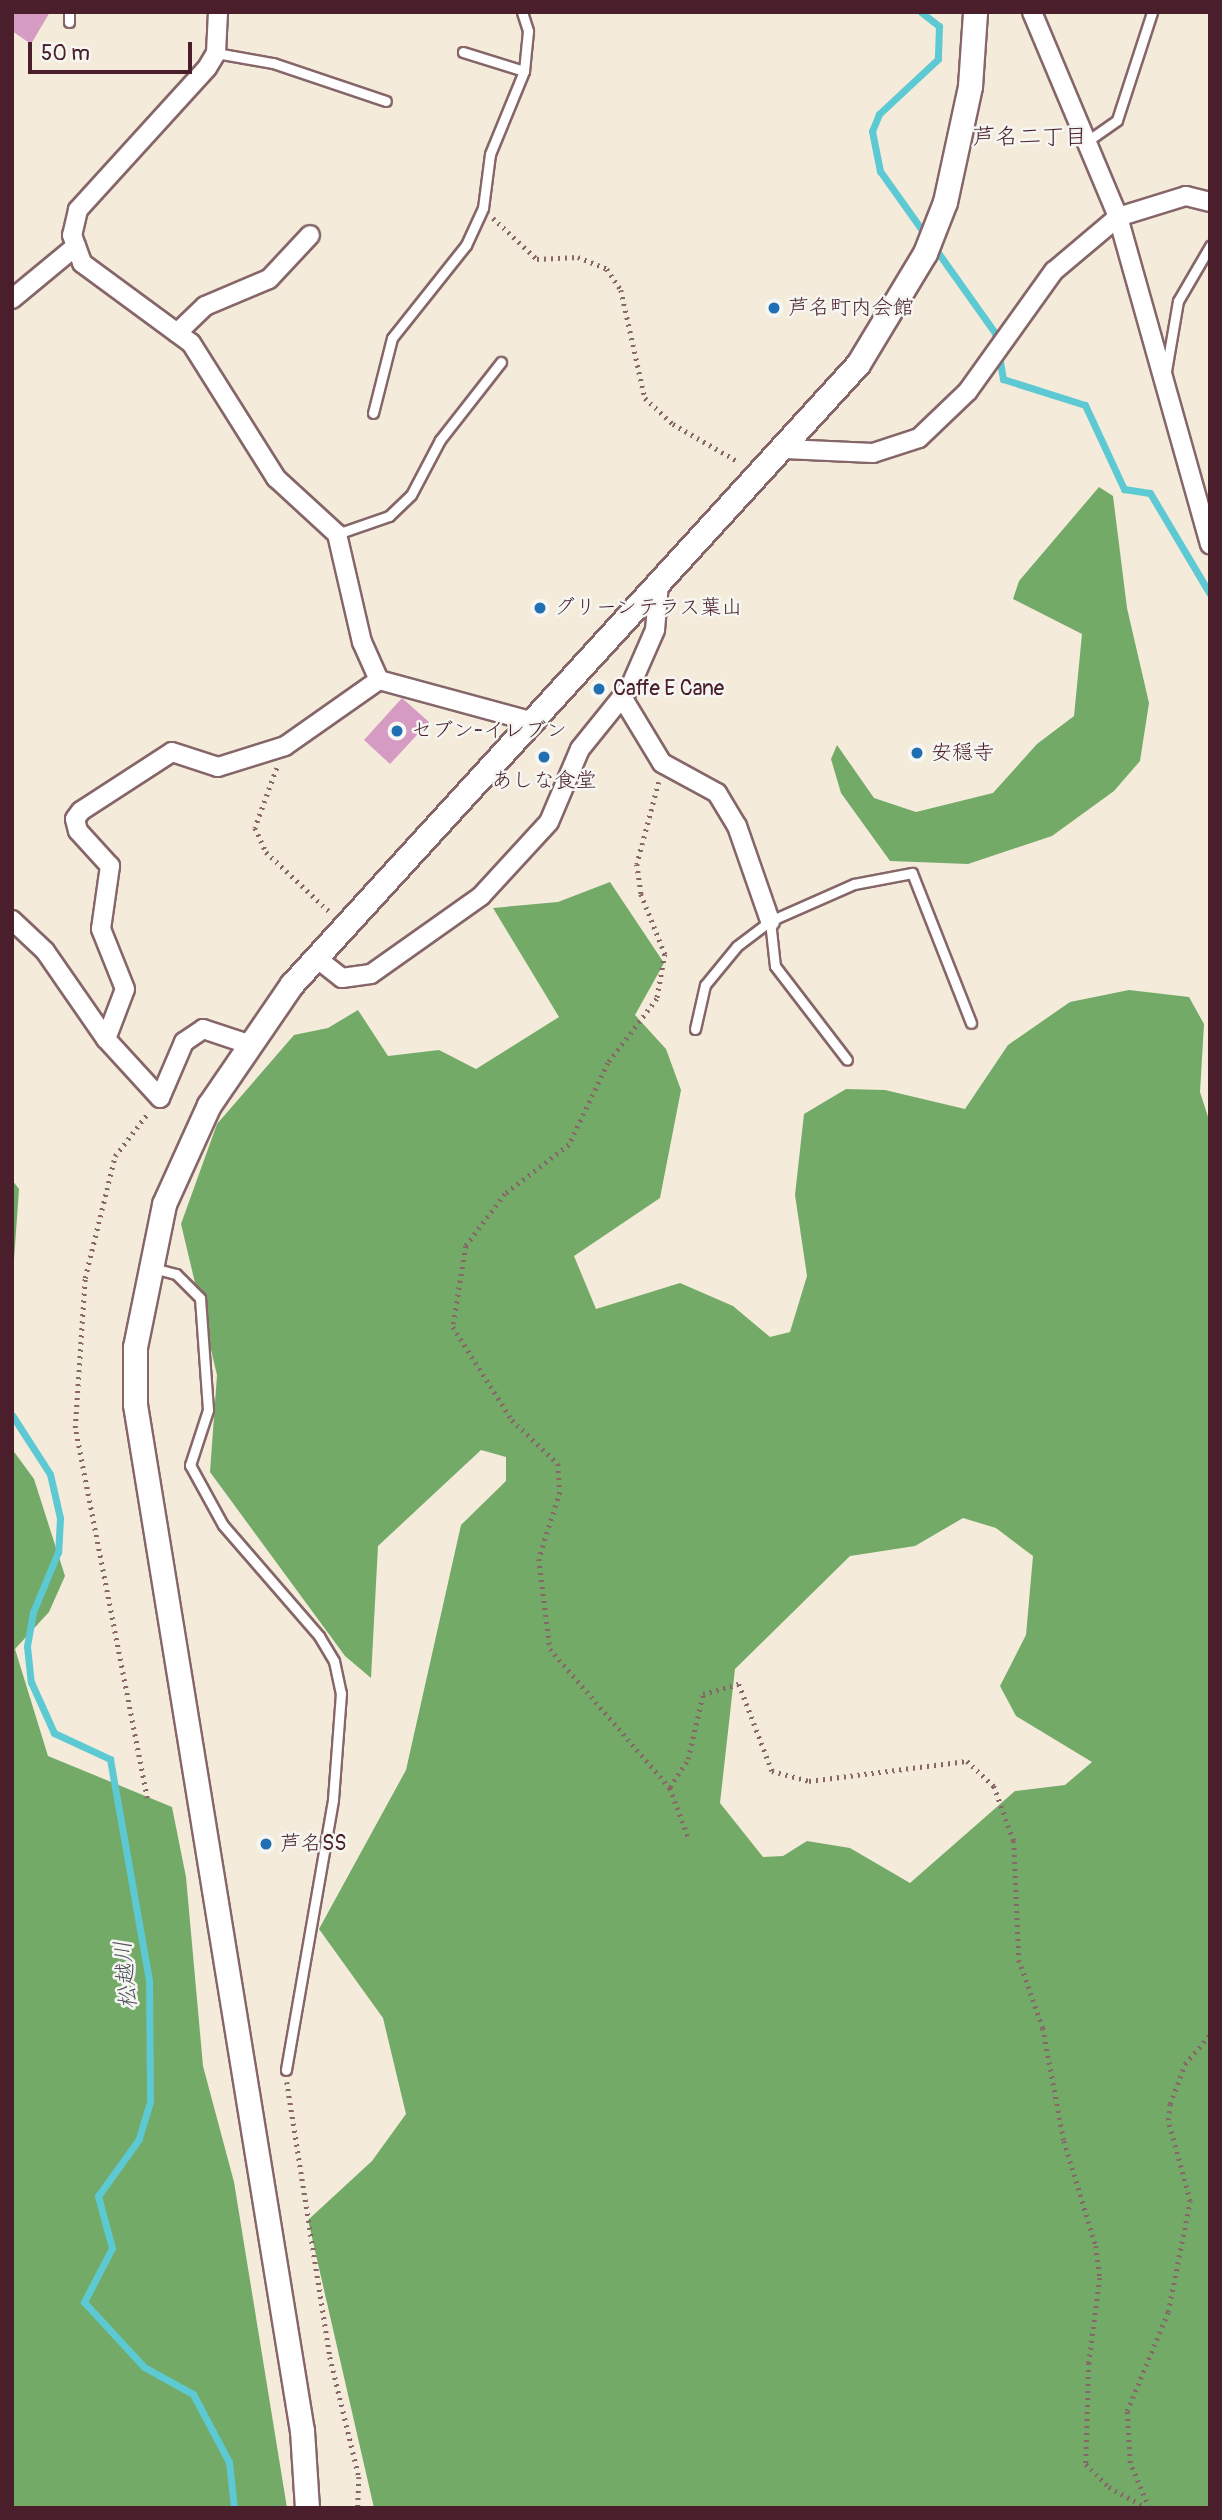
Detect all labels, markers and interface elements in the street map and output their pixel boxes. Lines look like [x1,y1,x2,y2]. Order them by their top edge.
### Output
scale bar [32,28,196,72]
text: 50 m [41,40,90,67]
district label: 芦名二丁目 [973,123,1087,151]
place label: 芦名町内会館 [788,295,914,321]
marker: 芦名町内会館 [766,300,782,316]
place label: グリーンテラス葉山 [554,595,743,621]
marker: グリーンテラス葉山 [532,600,548,616]
place label: Caffe E Cane [613,676,724,702]
marker: Caffe E Cane [591,681,607,697]
place label: セブン-イレブン [411,718,567,744]
marker: セブン-イレブン [389,723,405,739]
place label: 安穏寺 [931,740,994,766]
marker: 安穏寺 [909,745,925,761]
marker: あしな食堂 [536,749,552,765]
place label: あしな食堂 [492,768,596,794]
place label: 芦名SS [280,1831,346,1857]
marker: 芦名SS [258,1836,274,1852]
water label: 松越川 [109,1939,143,2011]

